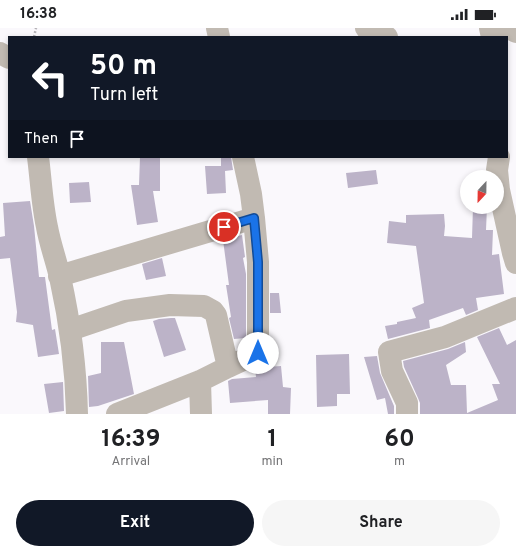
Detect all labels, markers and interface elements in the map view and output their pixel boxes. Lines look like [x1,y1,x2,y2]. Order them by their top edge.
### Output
text: 16:38 [20,5,57,24]
text: 50 m [90,49,157,85]
icon: left [24,52,76,104]
text: Turn left [90,84,158,107]
icon: arrive [66,128,88,150]
text: Then [24,130,58,149]
north arrow [460,170,504,214]
map controls [460,170,504,214]
pin [207,210,241,244]
icon: arrive [213,216,235,238]
position arrow [237,332,279,374]
text: 16:39 [101,425,160,455]
text: 1 [268,425,277,455]
text: 60 [384,425,415,455]
text: Arrival [111,454,150,470]
text: min [262,454,283,470]
text: m [394,454,405,470]
button: Exit [16,500,254,546]
button: Share [262,500,500,546]

